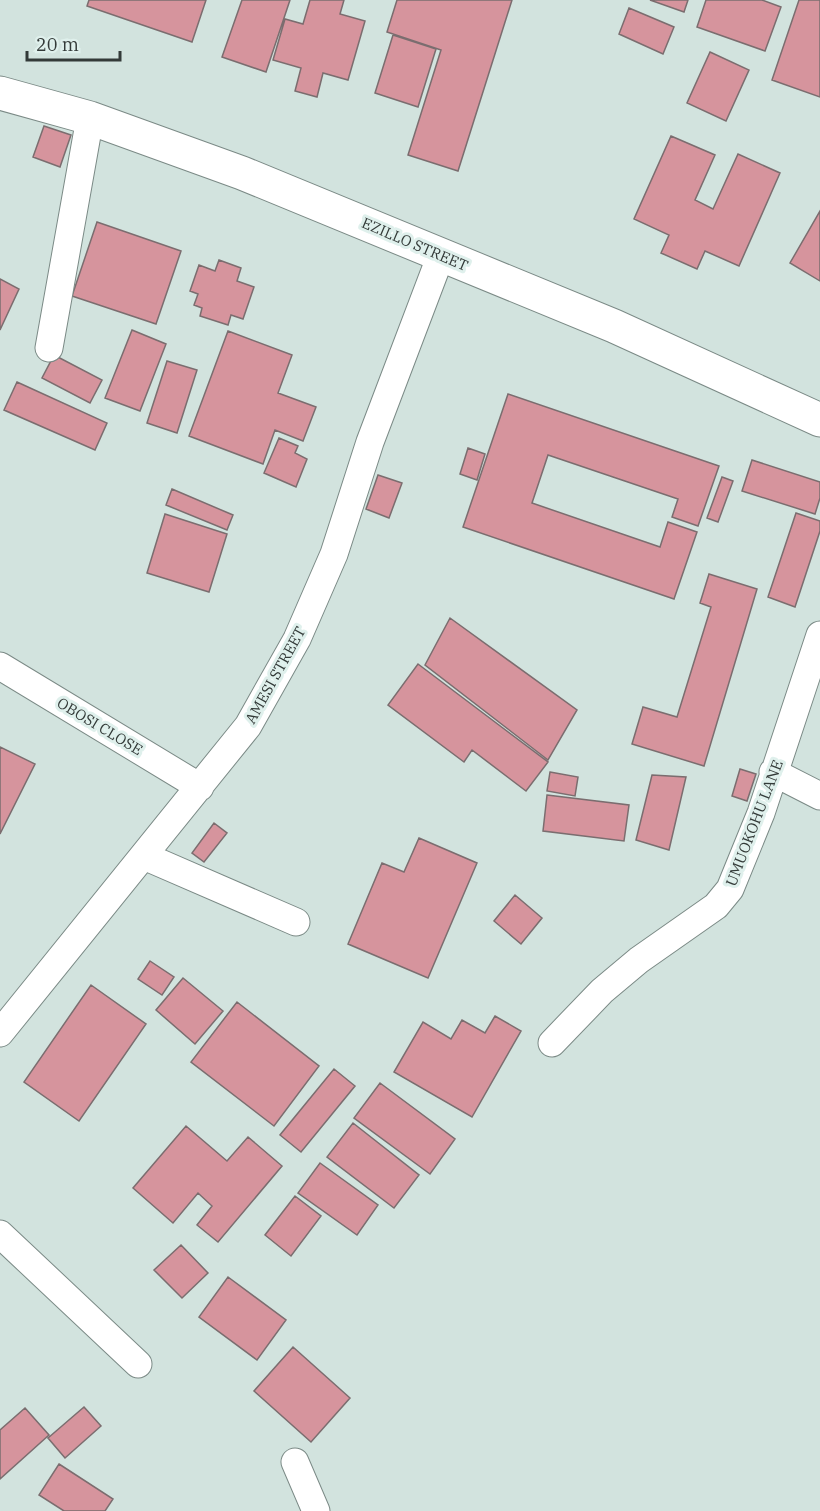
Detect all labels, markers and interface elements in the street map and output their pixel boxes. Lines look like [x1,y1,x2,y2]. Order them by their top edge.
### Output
scale bar [27,24,120,62]
text: 20 m [36,33,79,56]
street label: EZILLO STREET [359,213,471,275]
street label: AMESI STREET [241,623,310,727]
street label: OBOSI CLOSE [54,693,146,759]
street label: UMUOKOHU LANE [721,757,787,889]

